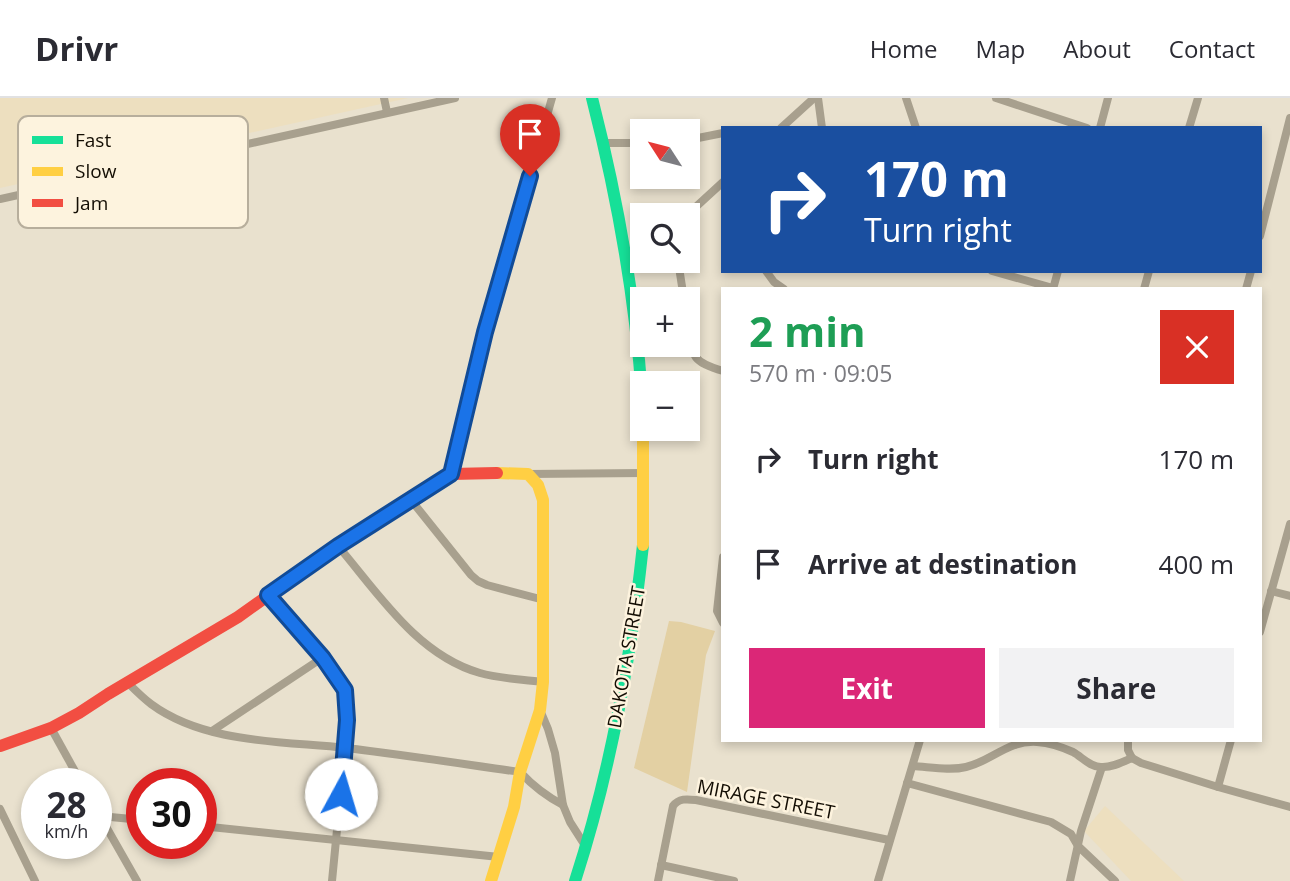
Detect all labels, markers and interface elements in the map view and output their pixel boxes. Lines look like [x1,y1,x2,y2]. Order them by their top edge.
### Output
text: Drivr [35,26,118,71]
text: Home [870,32,938,65]
text: Map [976,32,1025,65]
text: About [1063,32,1131,65]
text: Contact [1169,32,1255,65]
pin [500,104,560,176]
icon: arrive [511,115,549,153]
legend [18,116,248,228]
north arrow [630,119,700,189]
map controls [630,119,700,441]
text: Fast [75,127,111,153]
text: 170 m [864,145,1009,211]
icon: right [749,154,840,245]
text: Slow [75,158,117,184]
text: Jam [73,190,108,216]
button: search [630,203,700,273]
text: Turn right [864,208,1012,251]
button: + [630,287,700,357]
text: 2 min [749,302,866,359]
button: close [1160,310,1234,384]
text: 570 m · 09:05 [749,357,892,389]
button: − [630,371,700,441]
icon: right [749,440,787,478]
text: Turn right [808,441,939,477]
text: 170 m [1159,441,1234,477]
icon: arrive [749,545,787,583]
text: Arrive at destination [808,546,1077,582]
text: 400 m [1159,546,1234,582]
street label: DAKOTA STREET [601,583,651,730]
button: Exit [749,648,985,728]
button: Share [999,648,1234,728]
position arrow [304,757,378,831]
speed limit sign: 30 [126,768,217,859]
street label: MIRAGE STREET [695,773,838,825]
text: 28 [46,781,87,828]
text: km/h [45,819,88,843]

